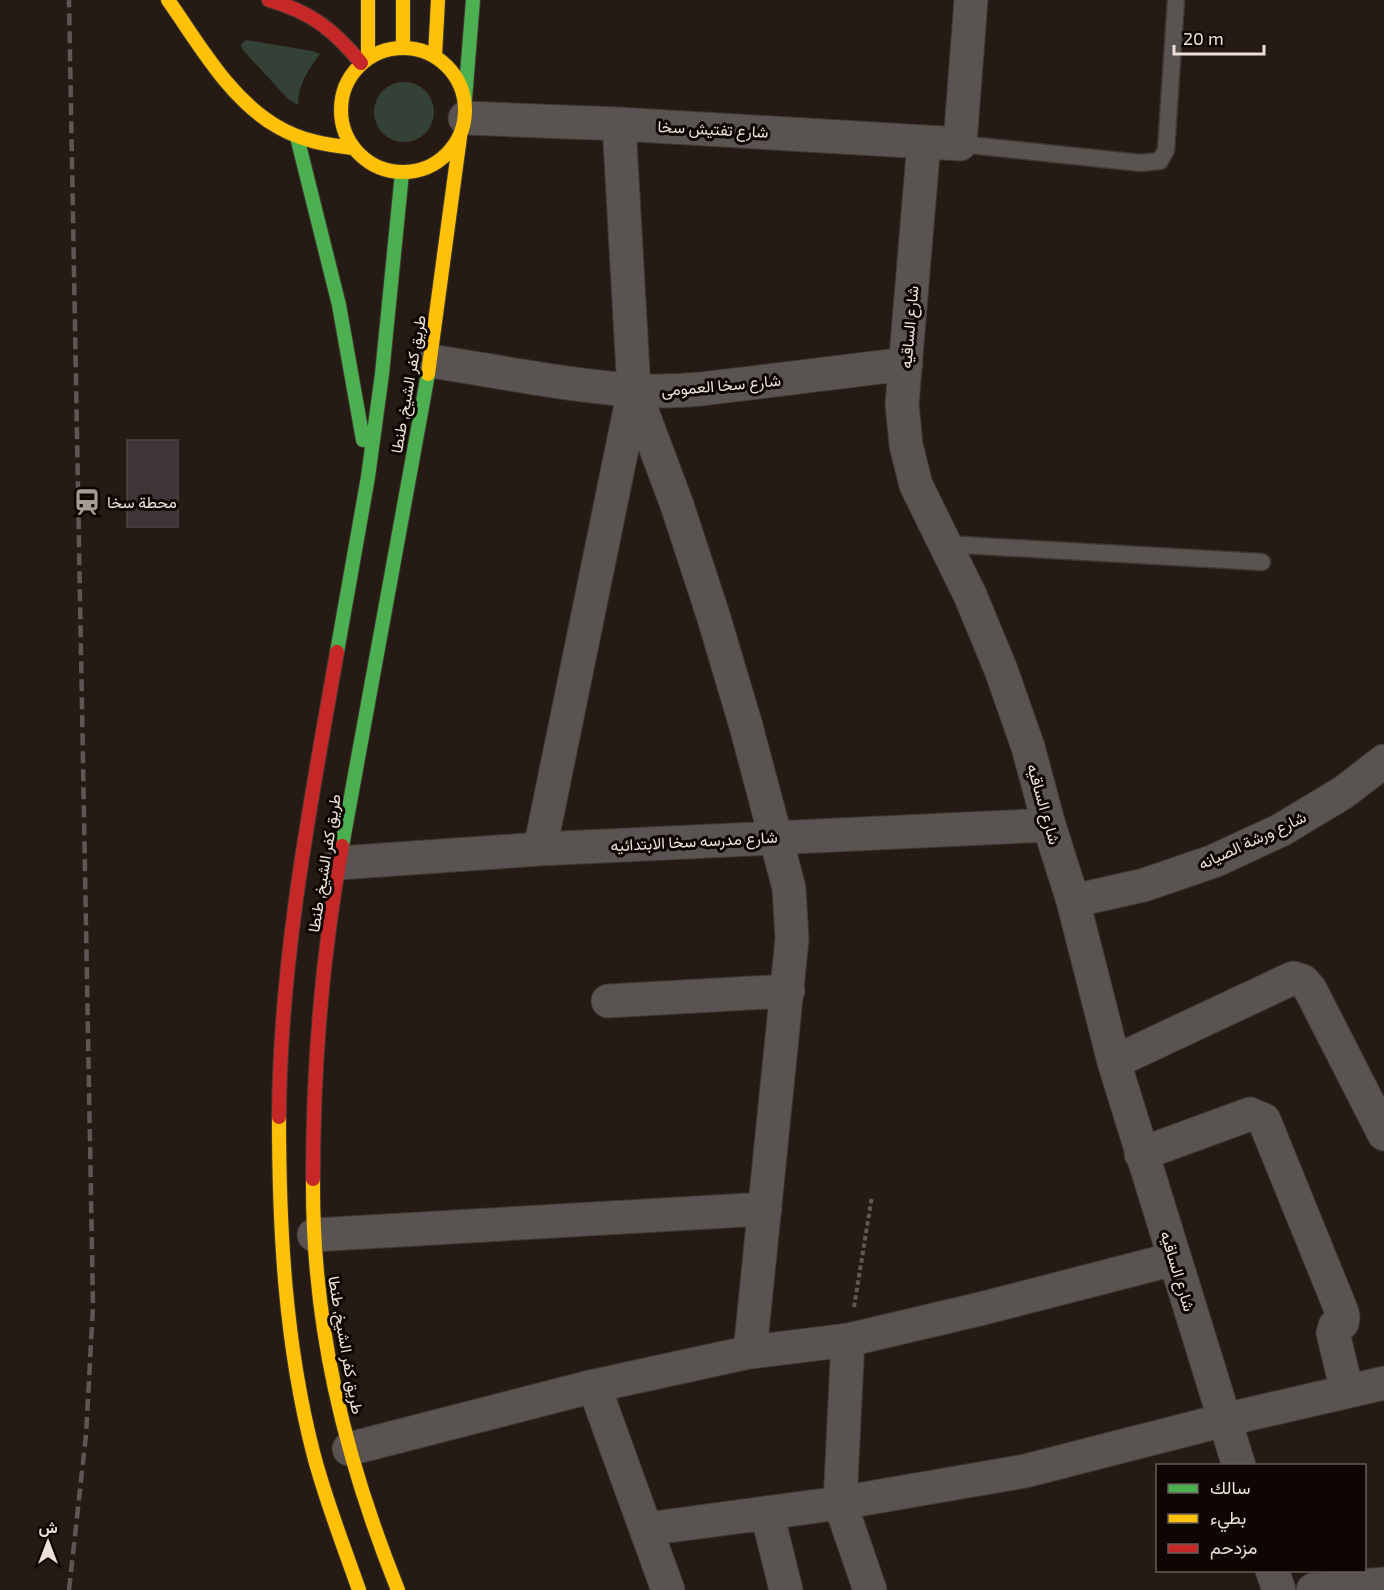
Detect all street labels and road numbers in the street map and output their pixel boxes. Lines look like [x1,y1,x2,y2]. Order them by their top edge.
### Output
street label: شارع تفتيش سخا [657,116,769,144]
street label: شارع الساقيه [895,285,925,369]
street label: طريق كفر الشيخ, طنطا [386,313,432,455]
street label: شارع سخا العمومى [660,370,782,402]
street label: شارع الساقيه [1021,761,1065,847]
street label: طريق كفر الشيخ, طنطا [303,792,347,934]
street label: شارع ورشة الصيانه [1195,806,1310,875]
street label: شارع مدرسه سخا الابتدائيه [610,827,778,857]
street label: شارع الساقيه [1154,1228,1200,1314]
street label: طريق كفر الشيخ, طنطا [322,1274,368,1416]

